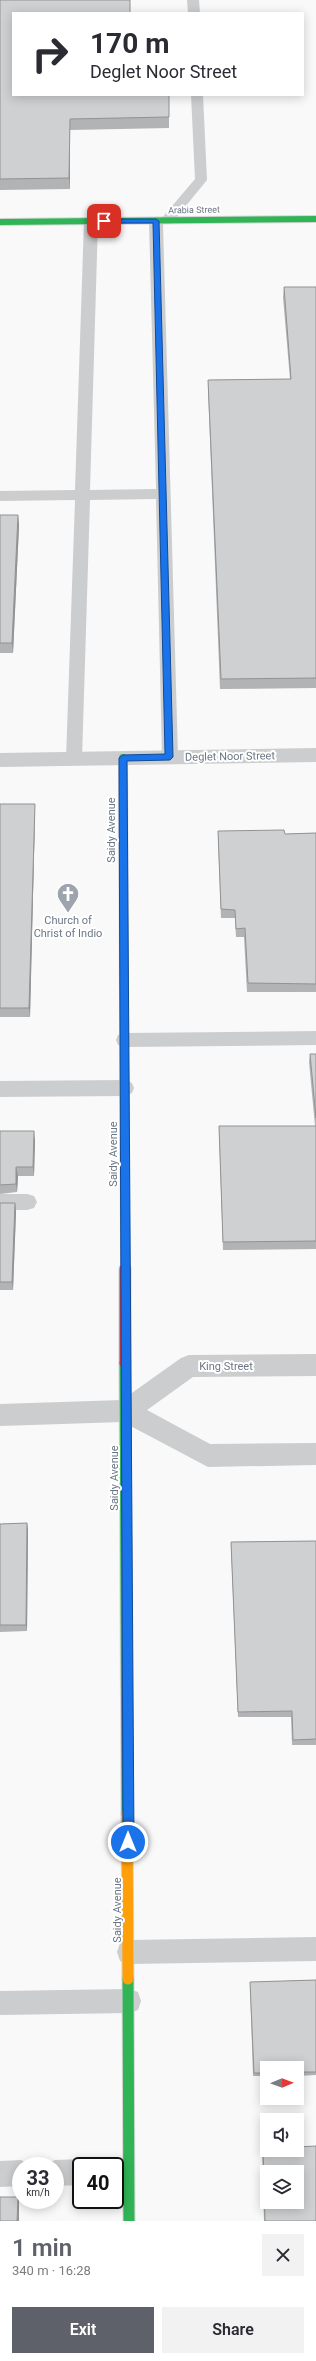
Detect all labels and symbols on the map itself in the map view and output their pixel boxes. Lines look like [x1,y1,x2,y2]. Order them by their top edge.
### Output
pin [87,204,121,238]
street label: Arabia Street [168,205,220,215]
street label: Deglet Noor Street [185,749,275,764]
street label: Saidy Avenue [105,797,118,863]
church icon: Church of Christ of Indio [55,881,81,914]
place label: Church of Christ of Indio [34,914,102,940]
street label: Saidy Avenue [107,1121,120,1187]
street label: King Street [199,1360,253,1373]
street label: Saidy Avenue [108,1445,121,1511]
position arrow [107,1821,149,1863]
street label: Saidy Avenue [111,1877,124,1943]
north arrow [260,2061,304,2105]
speed limit sign: 40 [72,2157,124,2209]

